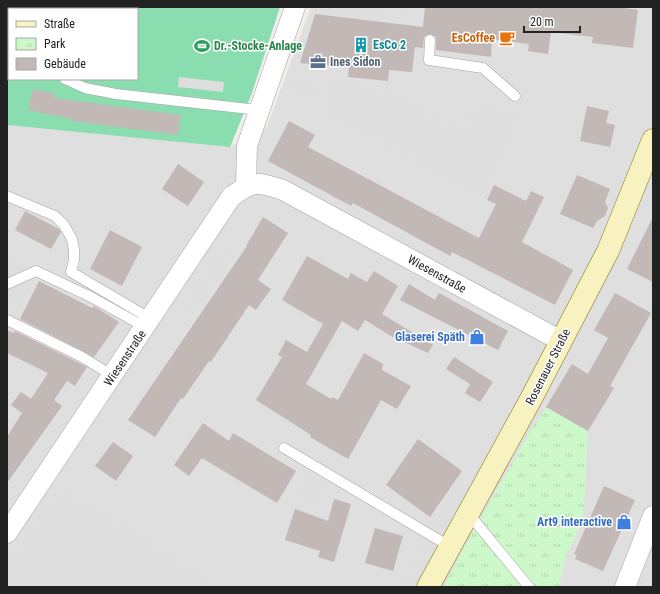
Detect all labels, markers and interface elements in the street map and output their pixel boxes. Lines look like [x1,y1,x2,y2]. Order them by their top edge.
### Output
legend [8,8,138,80]
scale bar [524,8,580,34]
text: 20 m [530,15,554,29]
text: Straße [44,17,75,31]
cafe icon: EsCoffee [498,29,516,47]
place label: EsCoffee [452,31,495,45]
building icon: EsCo 2 [352,36,370,54]
text: Park [44,37,66,51]
sports icon: Dr.-Stocke-Anlage [193,37,211,55]
place label: EsCo 2 [373,38,406,52]
place label: Dr.-Stocke-Anlage [214,39,302,53]
office icon: Ines Sidon [309,53,327,71]
place label: Ines Sidon [330,55,381,69]
text: Gebäude [44,57,86,71]
street label: Wiesenstraße [405,252,469,296]
street label: Rosenauer Straße [523,326,573,407]
street label: Wiesenstraße [101,327,149,389]
shop icon: Glaserei Späth [468,328,486,346]
place label: Glaserei Späth [395,330,465,344]
shop icon: Art9 interactive [615,513,633,531]
place label: Art9 interactive [537,515,612,529]

